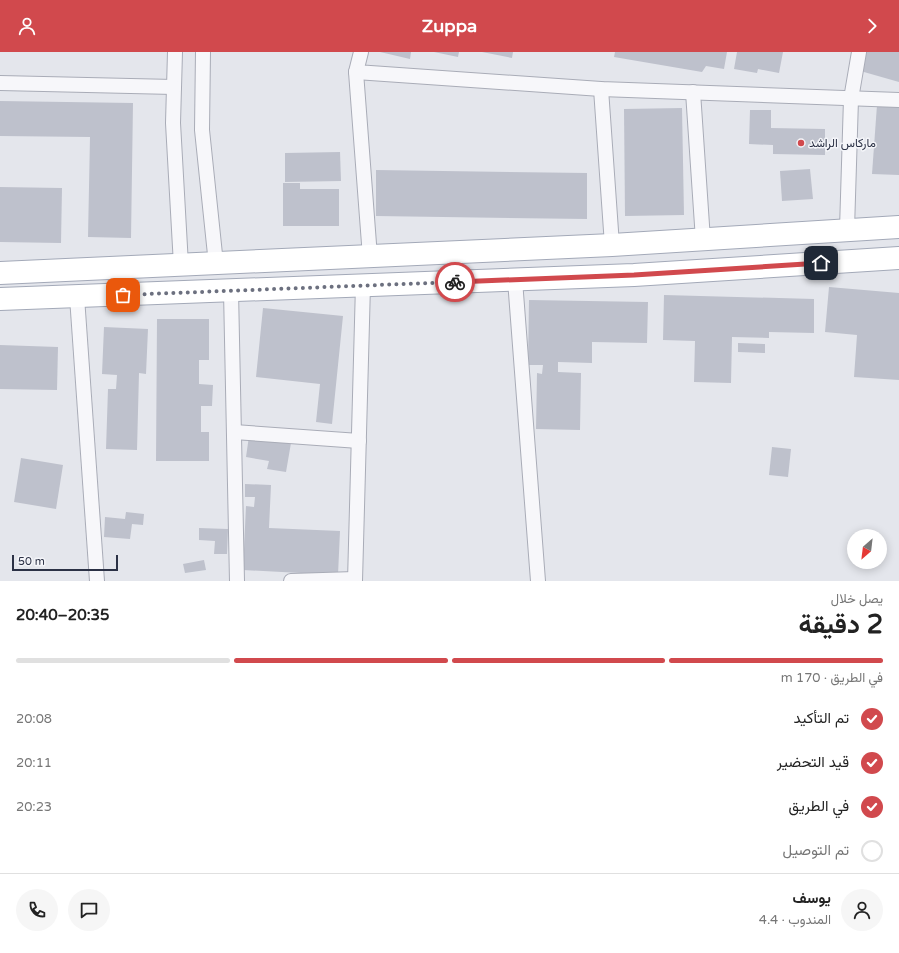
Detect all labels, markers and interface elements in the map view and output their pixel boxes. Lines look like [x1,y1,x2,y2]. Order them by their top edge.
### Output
icon: person [16,15,38,37]
text: Zuppa [422,15,477,37]
icon: forward [861,15,883,37]
place label: ماركاس الراشد [809,136,876,151]
marker: ماركاس الراشد [796,138,806,148]
pin [804,246,838,280]
icon: home [810,252,832,274]
courier [435,262,475,302]
icon: bike [444,271,466,293]
pin [106,278,140,312]
icon: bag [112,284,134,306]
north arrow [847,529,887,569]
map controls [847,529,887,569]
scale bar [12,553,118,572]
text: 50 m [18,555,45,568]
text: يصل خلال [831,591,883,607]
text: 20:35–20:40 [16,606,109,624]
text: 2 دقيقة [799,609,883,640]
text: في الطريق · 170 m [781,670,883,686]
icon: check [861,708,883,730]
text: تم التأكيد [793,709,849,727]
text: 20:08 [16,711,52,727]
icon: check [861,752,883,774]
text: قيد التحضير [777,753,849,771]
text: 20:11 [16,755,52,771]
icon: check [861,796,883,818]
text: في الطريق [789,797,849,815]
text: 20:23 [16,799,52,815]
text: تم التوصيل [783,841,849,859]
button: phone [16,889,58,931]
button: chat [68,889,110,931]
text: يوسف [793,889,831,907]
button: person [841,889,883,931]
text: المندوب · 4.4 [759,912,831,928]

